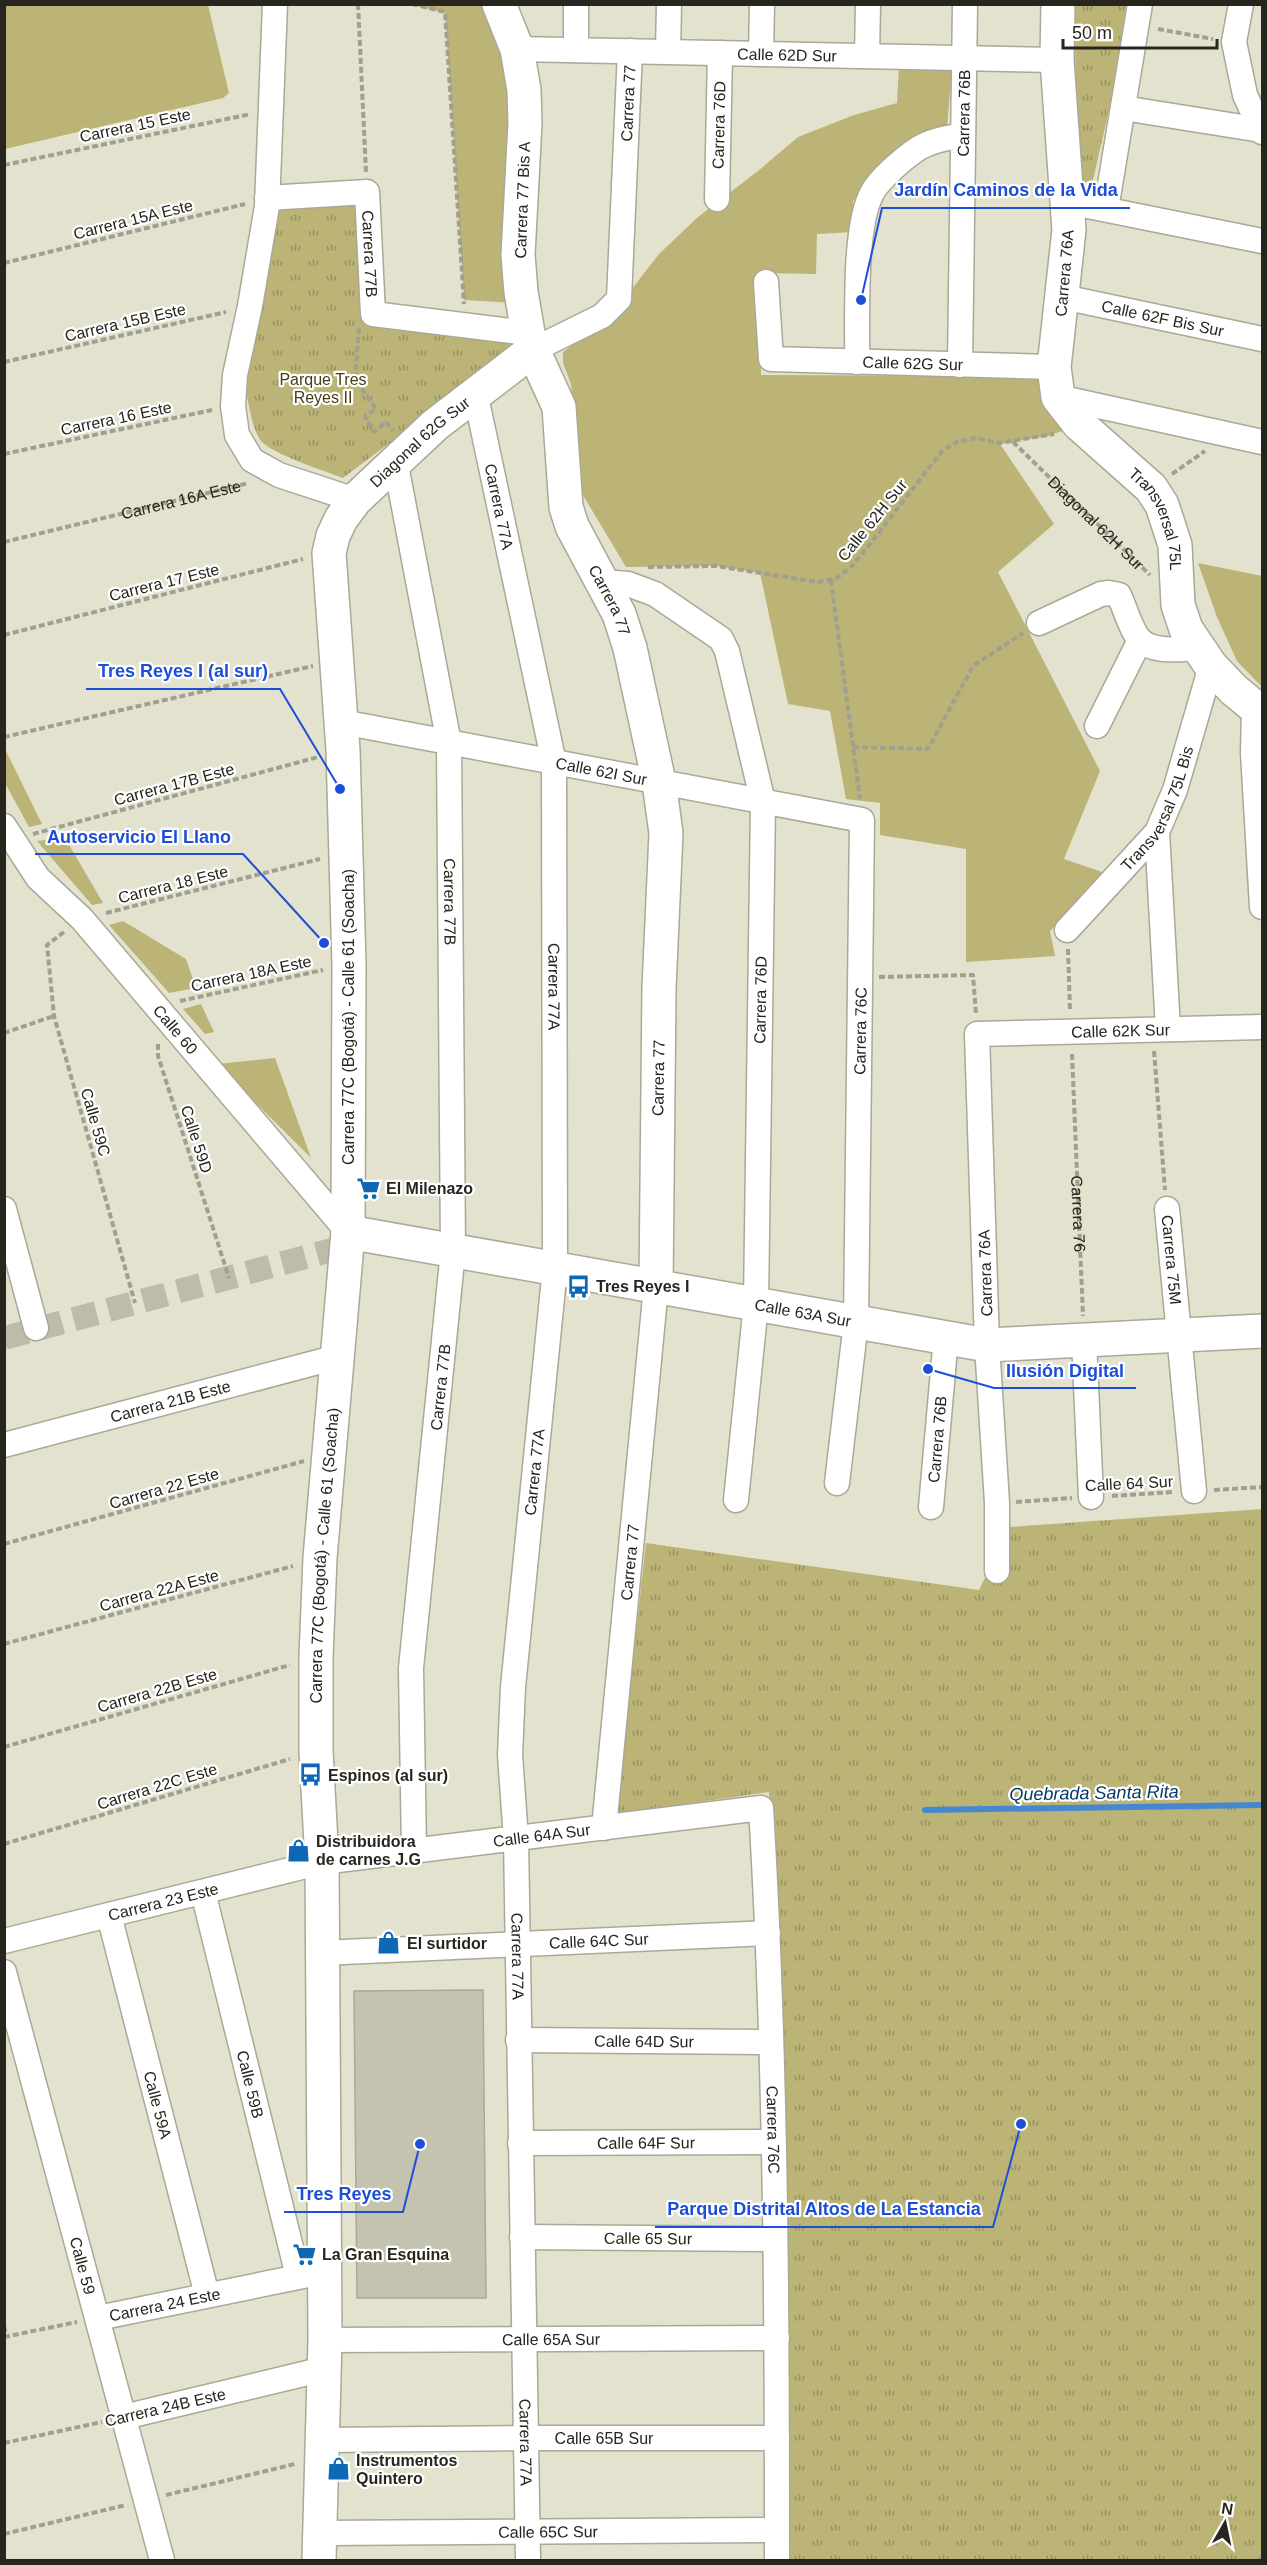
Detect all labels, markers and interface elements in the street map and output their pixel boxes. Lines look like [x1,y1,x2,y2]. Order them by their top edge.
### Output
scale bar [1063,12,1218,50]
text: 50 m [1072,23,1112,43]
street label: Calle 62D Sur [737,45,838,65]
street label: Carrera 77 [618,64,638,142]
street label: Carrera 76B [955,69,973,157]
street label: Carrera 76D [710,81,728,169]
street label: Carrera 15 Este [78,105,192,146]
street label: Carrera 77 Bis A [512,141,533,259]
callout: Jardín Caminos de la Vida [882,172,1130,208]
text: Jardín Caminos de la Vida [894,180,1119,200]
street label: Carrera 15A Este [72,196,195,243]
street label: Carrera 77B [359,210,380,298]
street label: Carrera 76A [1052,229,1077,317]
street label: Calle 62F Bis Sur [1100,297,1226,340]
street label: Carrera 15B Este [63,300,187,345]
street label: Calle 62G Sur [862,354,964,373]
park label: Parque Tres Reyes II [279,371,367,406]
street label: Diagonal 62G Sur [367,393,474,491]
street label: Carrera 16 Este [59,398,173,439]
street label: Carrera 77A [481,462,516,551]
street label: Transversal 75L [1125,465,1184,571]
street label: Diagonal 62H Sur [1045,473,1148,574]
street label: Calle 62H Sur [834,476,911,564]
street label: Carrera 16A Este [119,477,243,523]
street label: Carrera 17 Este [107,561,221,604]
street label: Carrera 77 [585,562,633,638]
callout: Tres Reyes I (al sur) [86,653,280,689]
text: Tres Reyes I (al sur) [98,661,268,681]
street label: Transversal 75L Bis [1118,744,1196,874]
street label: Calle 62I Sur [554,754,649,788]
street label: Carrera 17B Este [112,760,236,809]
callout: Autoservicio El Llano [35,818,243,854]
text: Autoservicio El Llano [47,827,231,847]
street label: Carrera 77B [441,858,459,946]
street label: Carrera 18 Este [116,863,230,906]
street label: Carrera 77C (Bogotá) - Calle 61 (Soacha) [340,869,357,1165]
street label: Carrera 77A [545,943,563,1031]
street label: Carrera 18A Este [189,952,313,995]
street label: Carrera 76D [751,956,770,1044]
street label: Carrera 76C [851,987,870,1075]
street label: Calle 60 [150,1002,201,1058]
street label: Calle 62K Sur [1071,1021,1171,1041]
street label: Carrera 77 [649,1040,668,1116]
street label: Calle 59C [78,1086,113,1158]
street label: Calle 59D [178,1103,215,1175]
supermarket icon: El Milenazo [355,1175,381,1201]
street label: Carrera 76 [1068,1175,1088,1253]
place label: El Milenazo [386,1180,473,1197]
street label: Carrera 75M [1159,1214,1184,1305]
street label: Carrera 76A [975,1229,996,1317]
bus stop icon: Tres Reyes I [565,1273,591,1299]
place label: Tres Reyes I [596,1278,689,1295]
street label: Calle 63A Sur [753,1296,853,1330]
street label: Carrera 77B [427,1343,454,1431]
callout: Ilusión Digital [994,1352,1136,1388]
text: Ilusión Digital [1006,1361,1124,1381]
street label: Carrera 21B Este [108,1377,232,1426]
street label: Carrera 76B [925,1395,950,1483]
street label: Carrera 77C (Bogotá) - Calle 61 (Soacha) [308,1407,342,1703]
street label: Carrera 77A [521,1428,548,1516]
street label: Carrera 22 Este [108,1465,221,1512]
street label: Calle 64 Sur [1085,1473,1174,1494]
street label: Carrera 77 [618,1523,642,1601]
street label: Carrera 22A Este [98,1566,221,1615]
street label: Carrera 22B Este [95,1665,219,1716]
street label: Carrera 22C Este [95,1760,219,1813]
bus stop icon: Espinos (al sur) [297,1762,323,1788]
place label: Espinos (al sur) [328,1767,448,1784]
water label: Quebrada Santa Rita [1009,1782,1179,1804]
street label: Calle 64A Sur [492,1821,592,1850]
place label: Distribuidora de carnes J.G [316,1833,421,1868]
shop icon: Distribuidora de carnes J.G [285,1837,311,1863]
street label: Carrera 23 Este [106,1880,220,1924]
street label: Carrera 77A [508,1913,527,2000]
shop icon: El surtidor [376,1930,402,1956]
street label: Calle 64C Sur [549,1930,650,1952]
place label: El surtidor [407,1935,487,1952]
street label: Calle 64D Sur [594,2033,695,2050]
street label: Calle 59B [233,2049,267,2120]
street label: Calle 59A [141,2069,174,2141]
street label: Carrera 76C [764,2086,782,2174]
street label: Calle 64F Sur [597,2134,696,2152]
callout: Tres Reyes [284,2176,403,2212]
text: Tres Reyes [296,2184,392,2204]
callout: Parque Distrital Altos de La Estancia [655,2191,993,2227]
text: Parque Distrital Altos de La Estancia [667,2199,982,2219]
street label: Calle 65 Sur [604,2230,693,2247]
street label: Calle 59 [67,2235,98,2296]
supermarket icon: La Gran Esquina [291,2241,317,2267]
place label: La Gran Esquina [322,2246,449,2263]
street label: Carrera 24 Este [108,2285,222,2325]
street label: Calle 65A Sur [502,2331,601,2348]
street label: Carrera 24B Este [103,2385,227,2430]
street label: Carrera 77A [516,2398,535,2486]
street label: Calle 65B Sur [555,2430,654,2447]
place label: Instrumentos Quintero [356,2452,457,2487]
shop icon: Instrumentos Quintero [325,2456,351,2482]
north arrow [1195,2493,1255,2553]
text: N [1220,2499,1234,2518]
street label: Calle 65C Sur [498,2523,599,2541]

